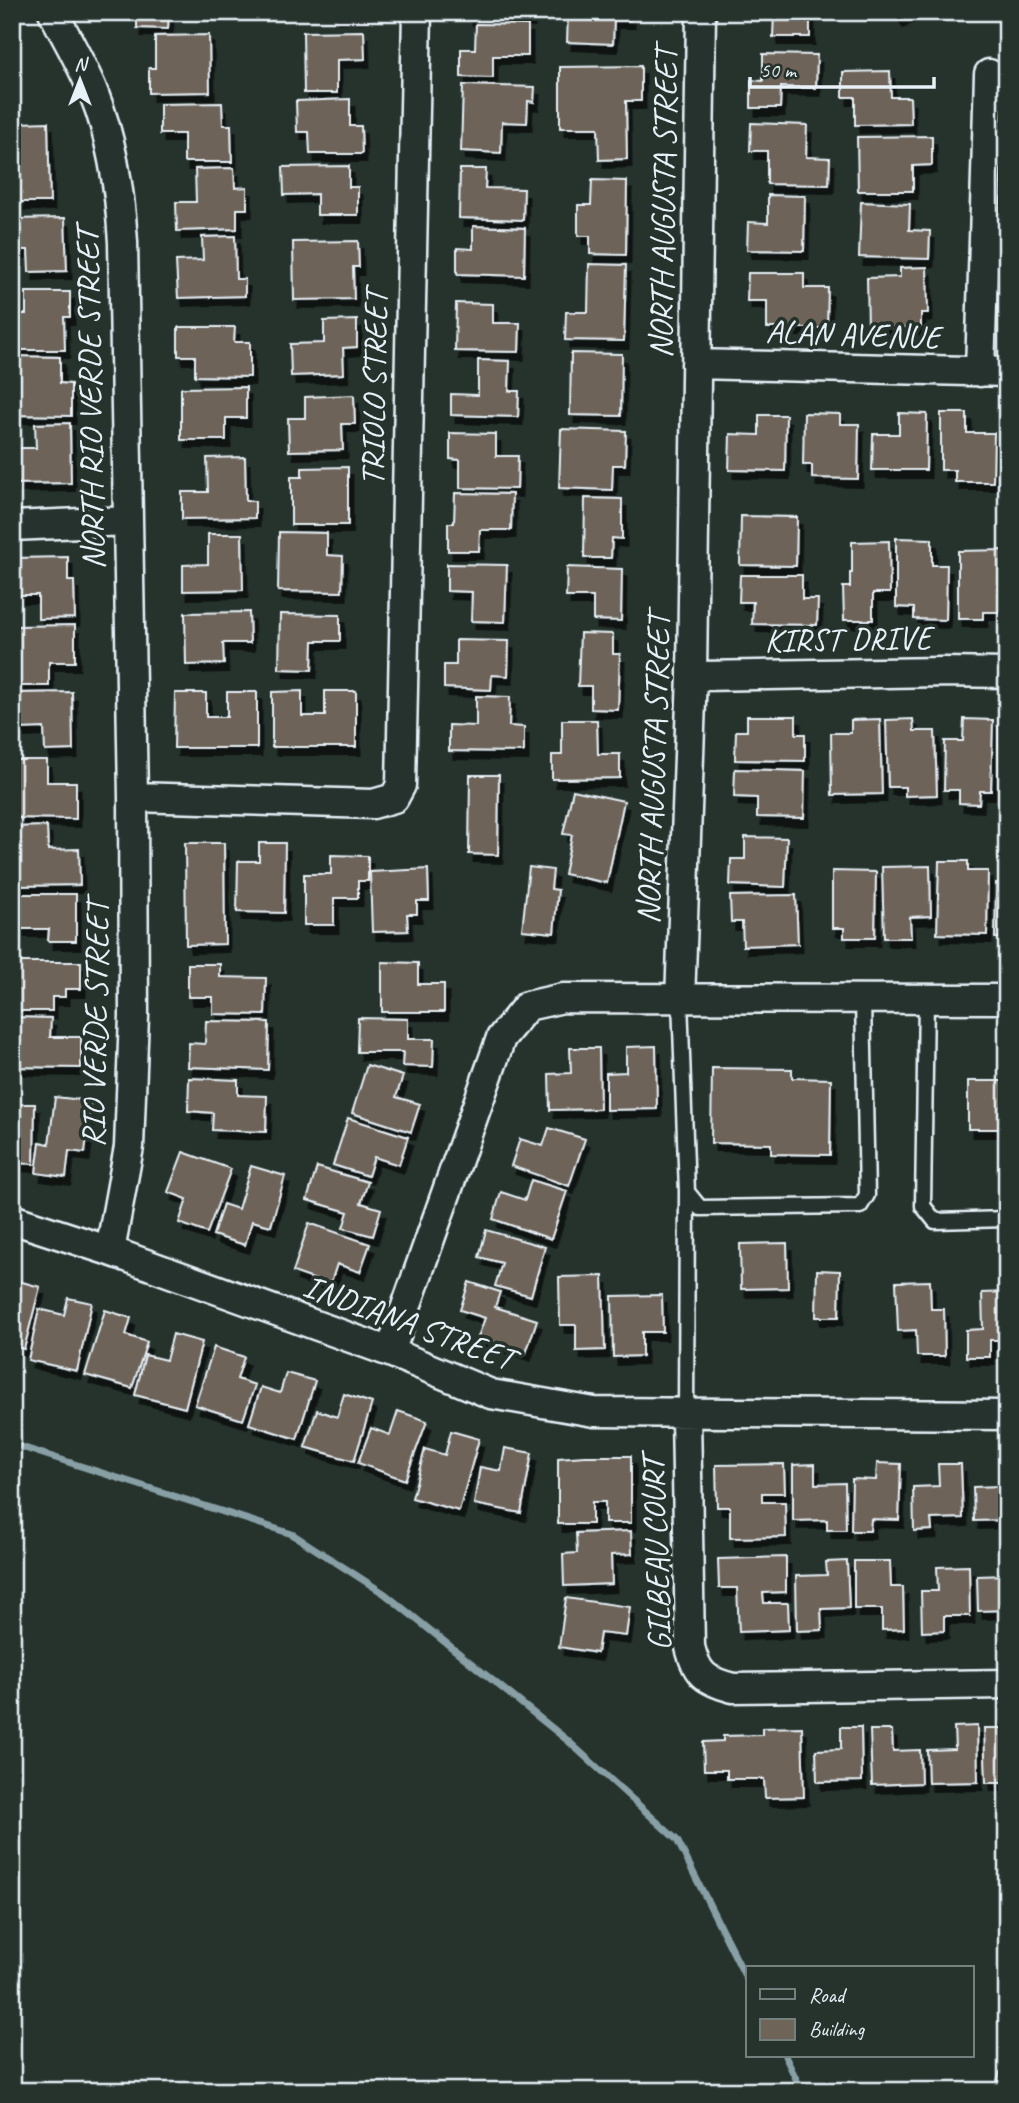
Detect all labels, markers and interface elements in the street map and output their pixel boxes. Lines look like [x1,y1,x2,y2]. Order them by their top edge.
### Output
street label: NORTH AUGUSTA STREET [639,40,687,358]
north arrow [46,46,116,116]
scale bar [750,46,933,90]
text: N [74,52,89,76]
text: 50 m [760,57,798,83]
street label: NORTH RIO VERDE STREET [66,220,114,570]
street label: TRIOLO STREET [351,283,397,486]
street label: ALAN AVENUE [765,310,945,358]
street label: NORTH AUGUSTA STREET [627,605,680,925]
street label: KIRST DRIVE [764,616,936,661]
street label: RIO VERDE STREET [72,893,118,1148]
street label: INDIANA STREET [298,1264,527,1382]
street label: GILBEAU COURT [631,1449,680,1652]
legend [746,1966,974,2058]
text: Road [809,1982,848,2008]
text: Building [809,2016,866,2042]

